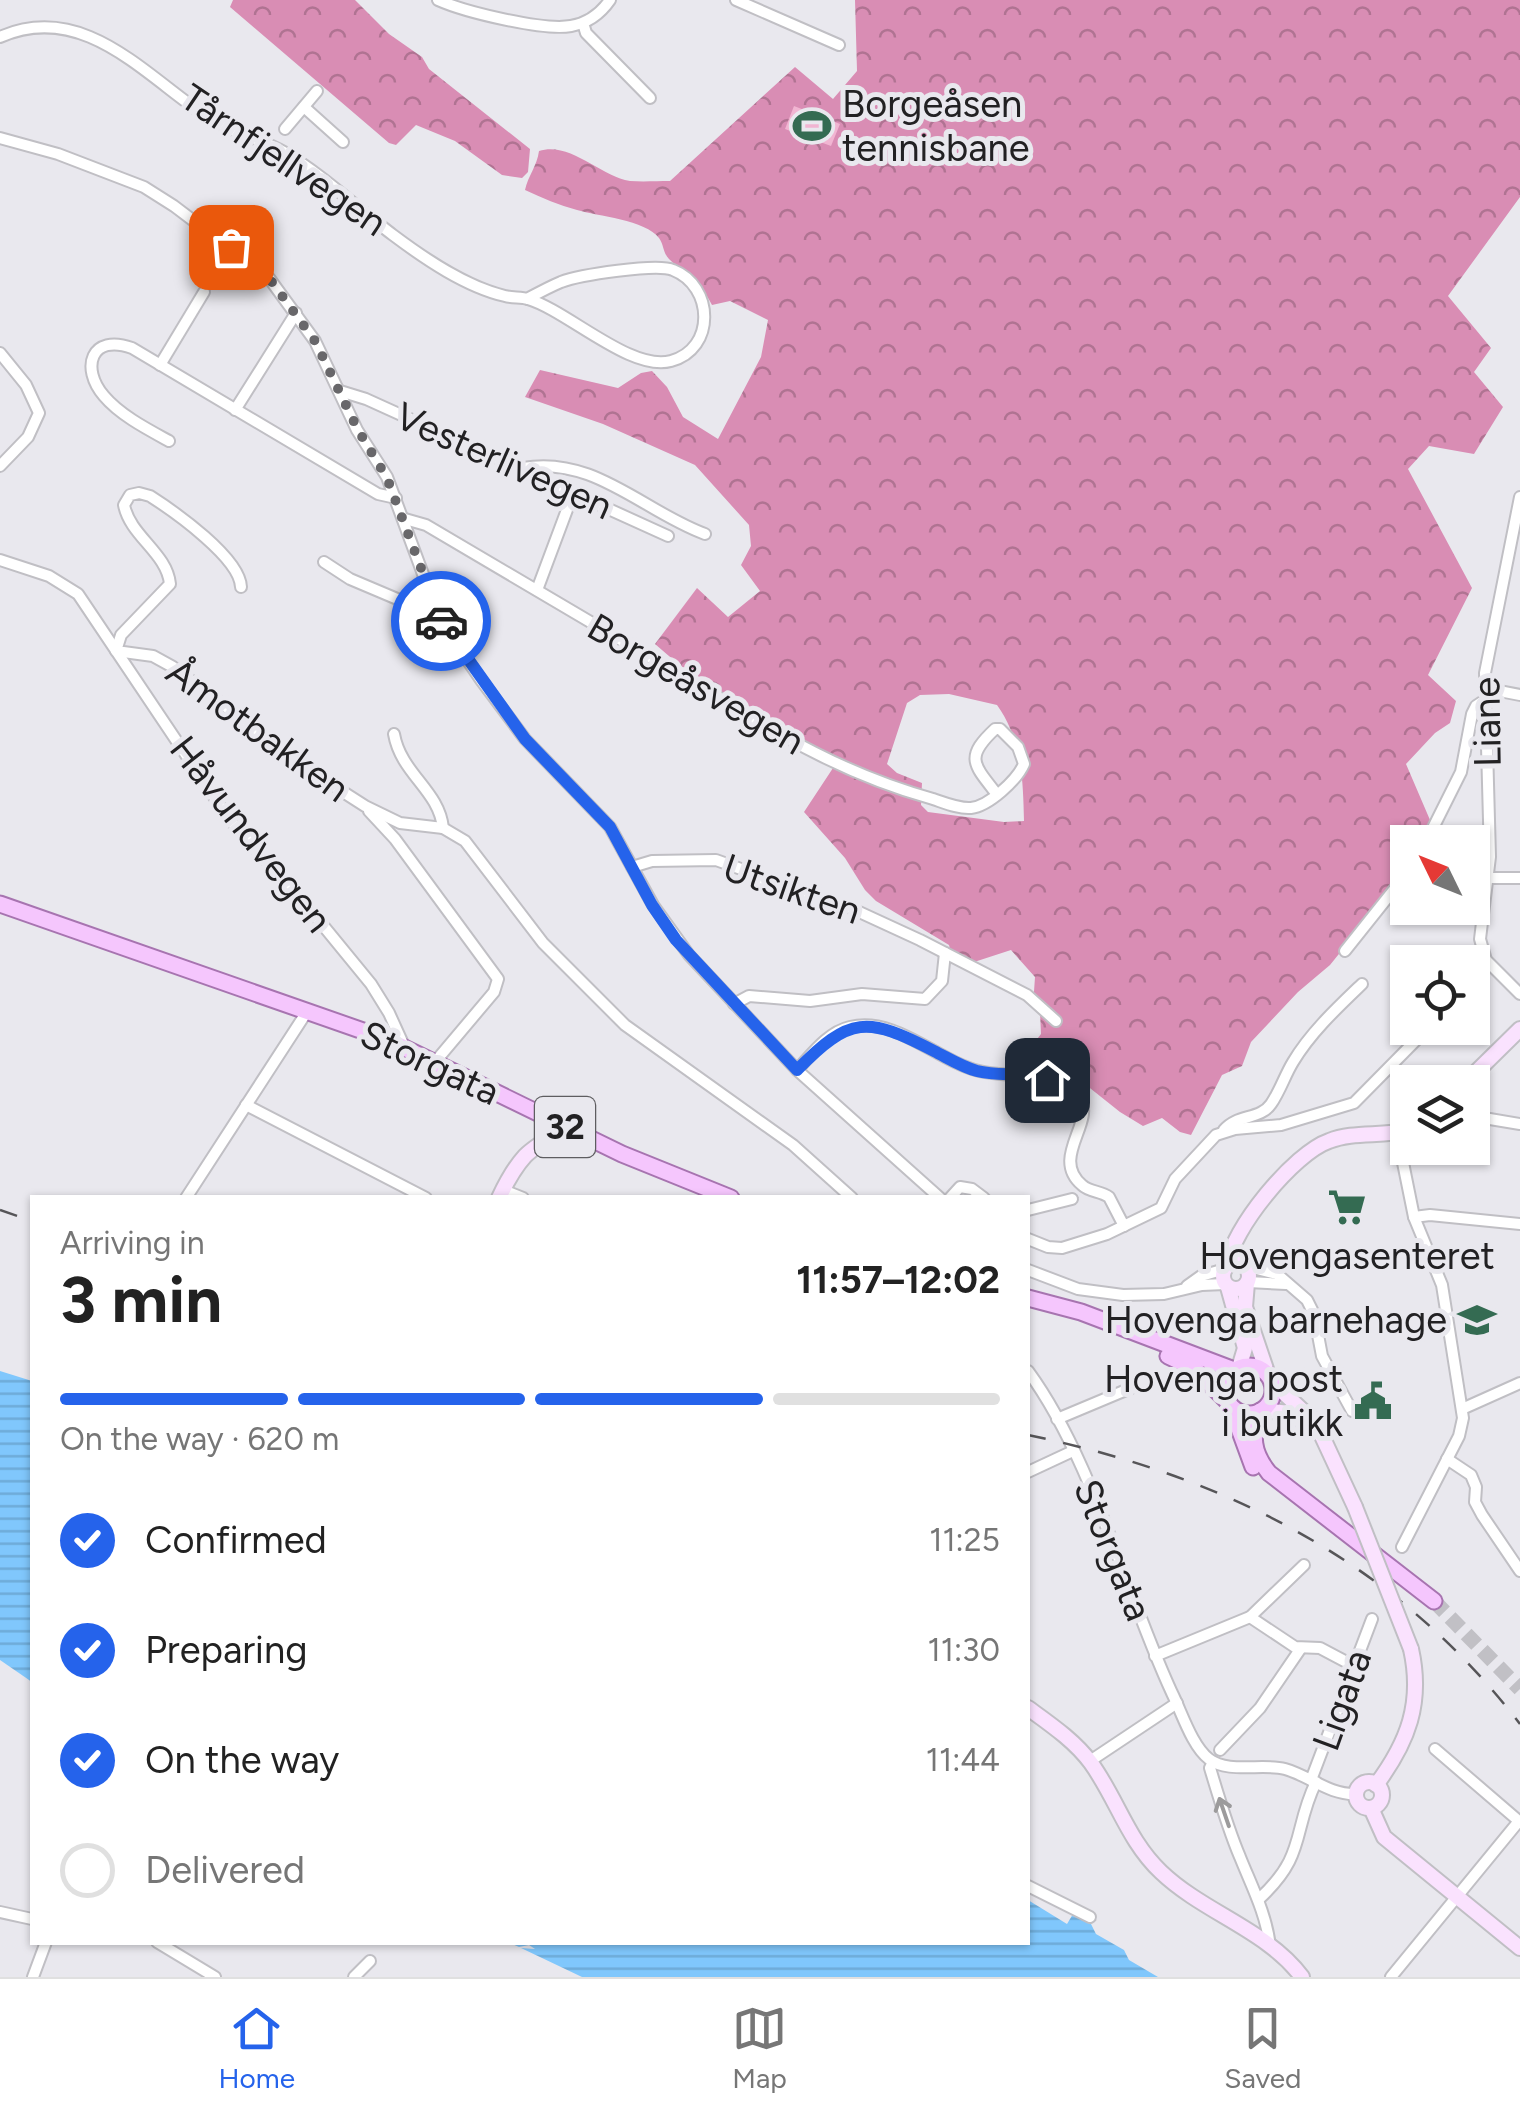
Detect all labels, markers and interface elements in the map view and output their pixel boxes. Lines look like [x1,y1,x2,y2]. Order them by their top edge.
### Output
street label: Tårnfjellvegen [172,74,396,246]
place label: Borgeåsen tennisbane [842,81,1030,171]
sports icon: Borgeåsen tennisbane [791,105,833,147]
pin [189,205,274,290]
icon: bag [204,220,259,275]
street label: Vesterlivegen [388,393,620,529]
courier [391,571,491,671]
icon: car [414,594,469,649]
street label: Borgeåsvegen [579,603,813,765]
street label: Åmotbakken [158,648,358,812]
street label: Liane [1463,677,1511,767]
street label: Håvundvegen [160,727,342,941]
north arrow [1390,825,1490,925]
map controls [1390,825,1490,1165]
street label: Utsikten [717,844,867,934]
button: locate [1390,945,1490,1045]
street label: Storgata [353,1011,507,1115]
pin [1005,1038,1090,1123]
icon: home [1020,1053,1075,1108]
button: layers [1390,1065,1490,1165]
road number: 32 [535,1097,595,1157]
supermarket icon: Hovengasenteret [1326,1186,1368,1228]
text: Arriving in [60,1224,205,1262]
place label: Hovengasenteret [1199,1233,1495,1279]
text: 11:57–12:02 [796,1257,1000,1303]
text: 3 min [60,1260,222,1338]
place label: Hovenga barnehage [1105,1297,1447,1343]
school or university icon: Hovenga barnehage [1456,1299,1498,1341]
place label: Hovenga post i butikk [1104,1356,1344,1446]
public building icon: Hovenga post i butikk [1352,1380,1394,1422]
text: On the way · 620 m [60,1420,339,1458]
street label: Storgata [1064,1473,1162,1627]
icon: check [60,1513,115,1568]
text: Confirmed [145,1517,327,1563]
text: 11:25 [929,1521,1000,1559]
icon: check [60,1623,115,1678]
text: Preparing [145,1627,307,1673]
text: 11:30 [928,1631,1000,1669]
street label: Ligata [1303,1643,1381,1757]
icon: check [60,1733,115,1788]
text: On the way [145,1737,339,1783]
text: 11:44 [926,1741,1000,1779]
one-way arrow [1214,1797,1232,1828]
text: Delivered [145,1847,305,1893]
tab: Home [219,2001,295,2095]
tab: Map [732,2001,787,2095]
tab: Saved [1224,2001,1301,2095]

